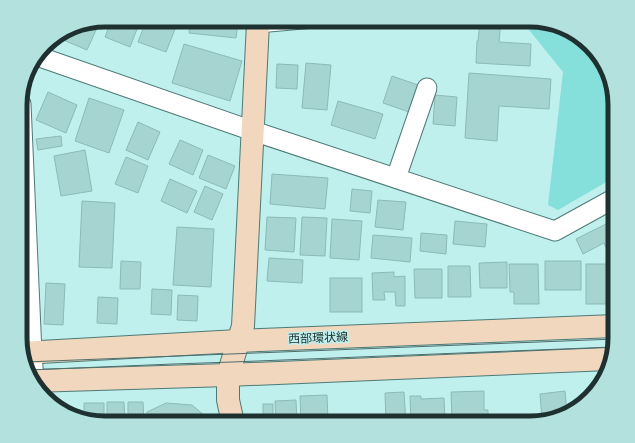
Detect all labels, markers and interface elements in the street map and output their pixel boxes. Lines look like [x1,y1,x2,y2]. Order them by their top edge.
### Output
street label: 西部環状線 [288,329,348,346]

